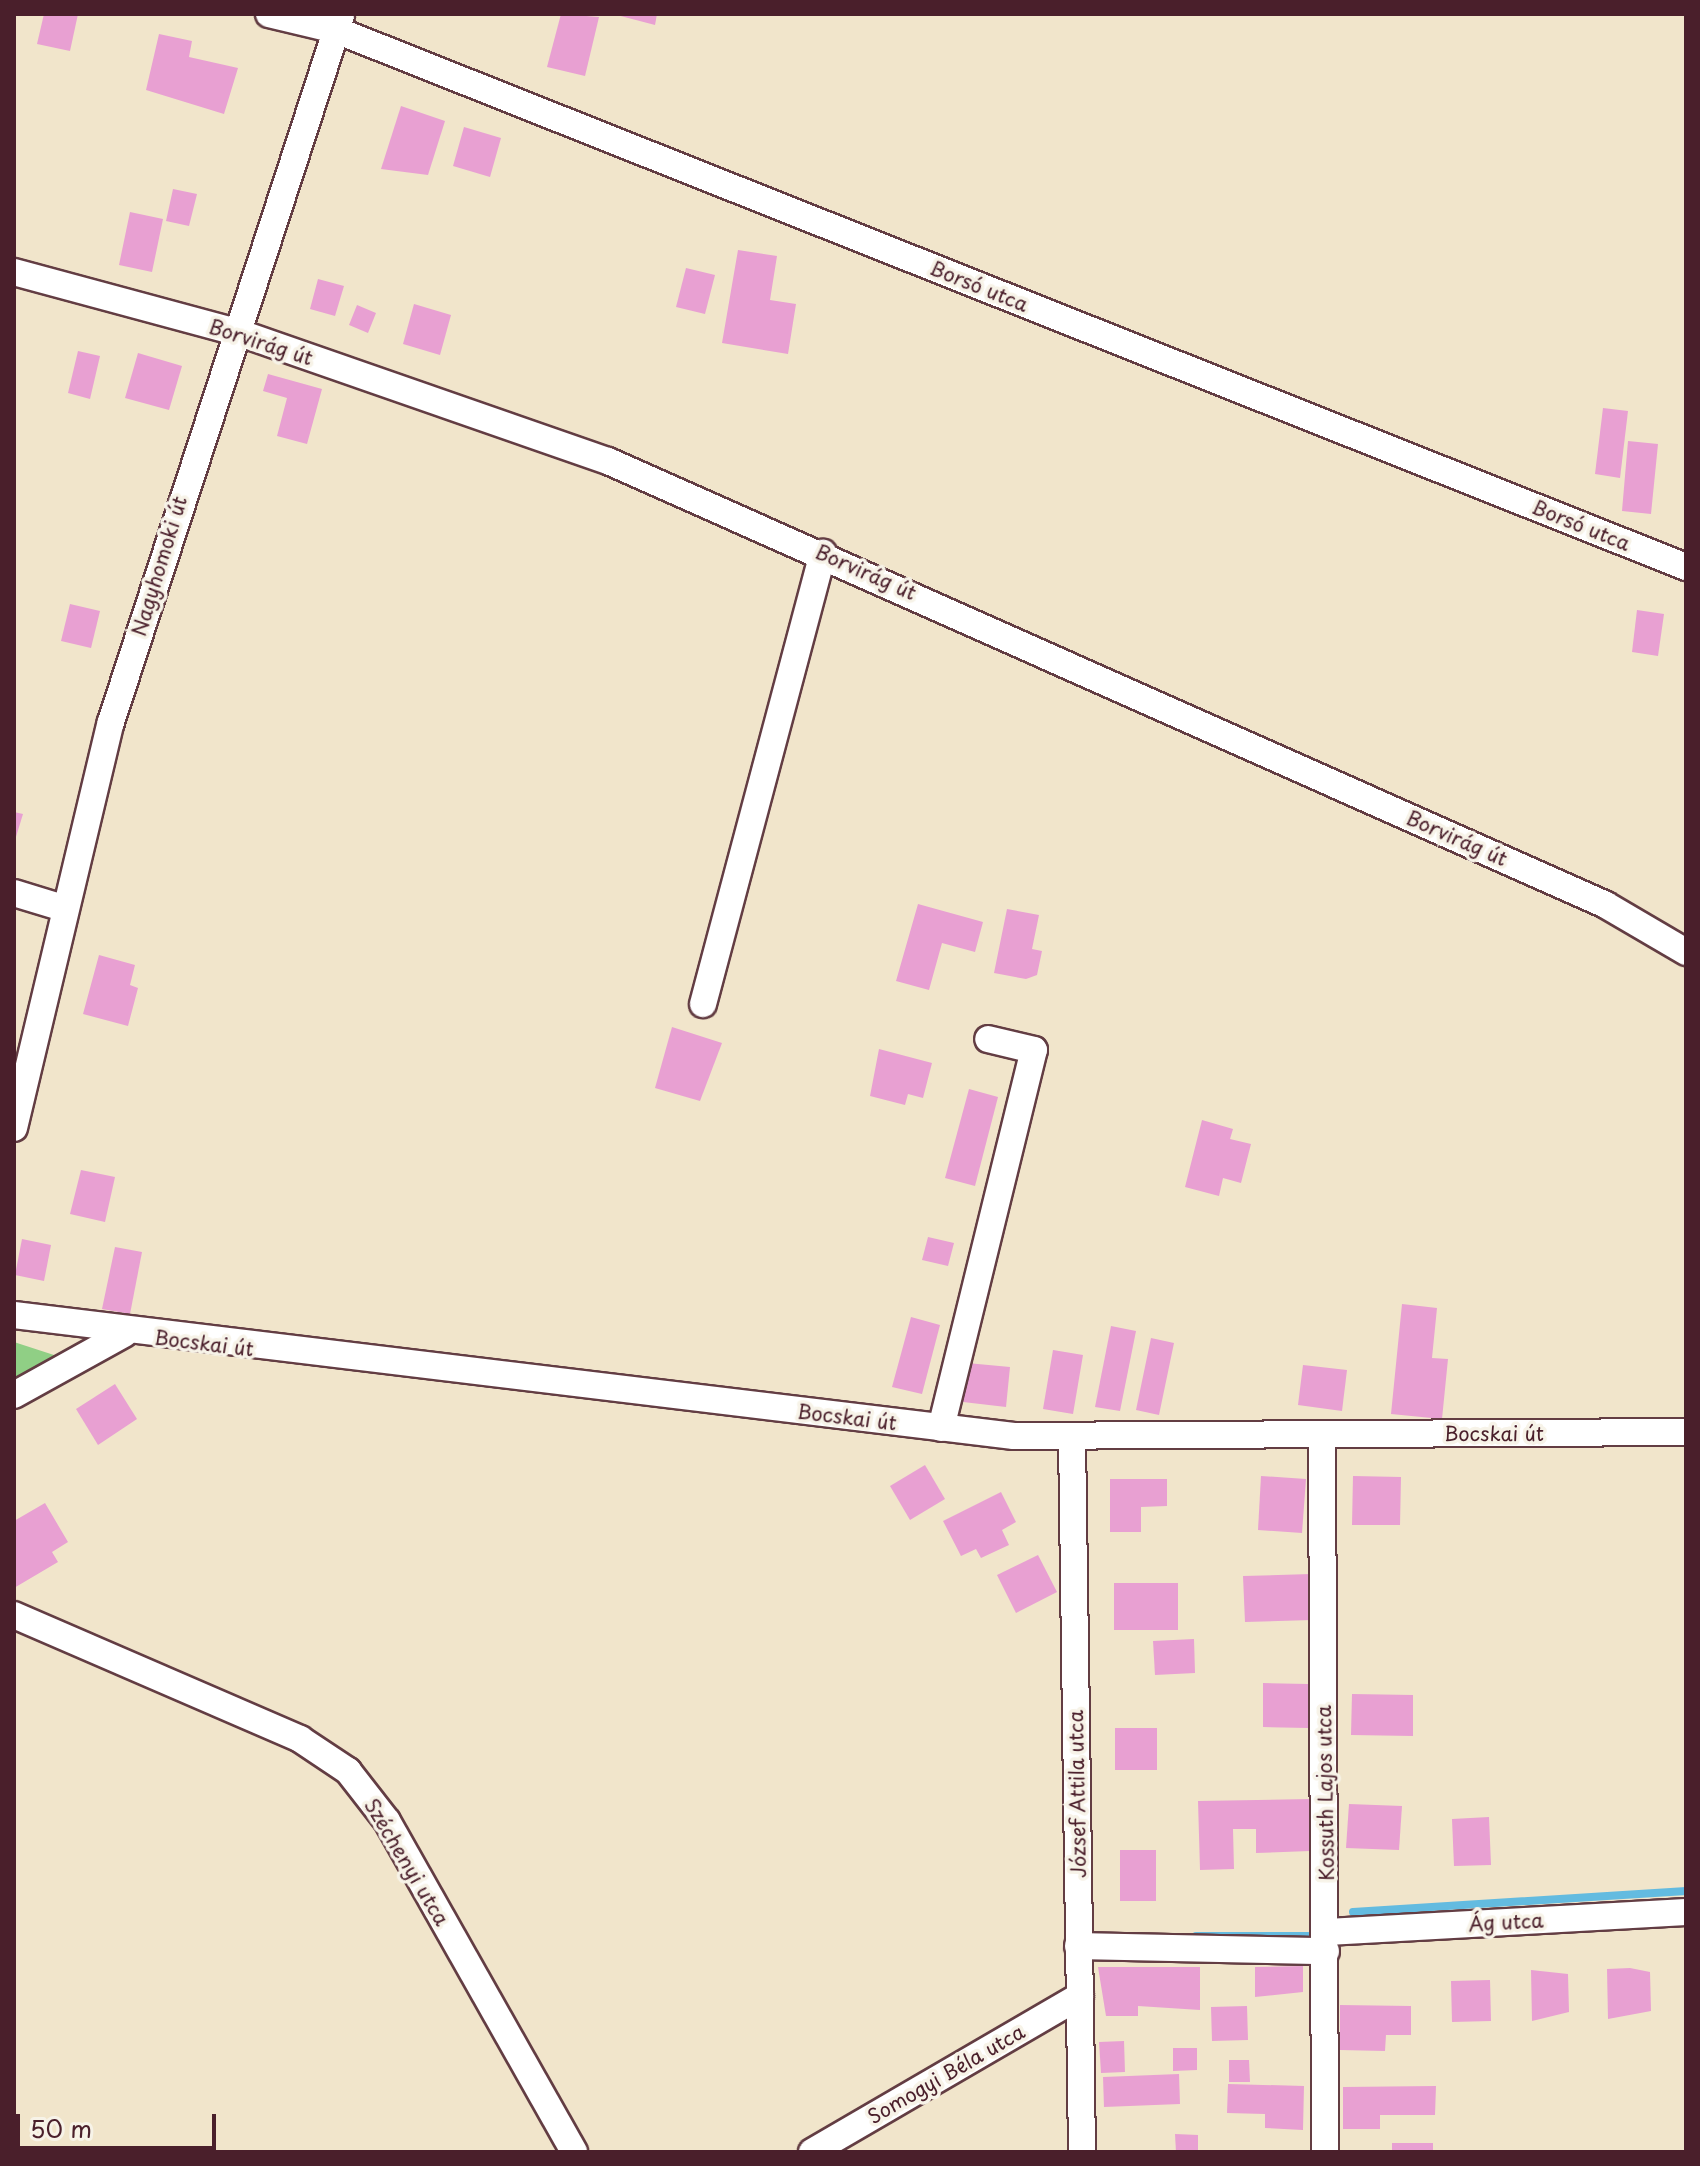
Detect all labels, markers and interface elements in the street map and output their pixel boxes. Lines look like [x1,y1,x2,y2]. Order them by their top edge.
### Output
street label: Borsó utca [926,255,1032,317]
street label: Borvirág út [206,314,316,370]
street label: Nagyhomoki út [126,492,192,640]
street label: Borsó utca [1528,494,1634,556]
street label: Borvirág út [812,539,920,605]
street label: Borvirág út [1403,805,1511,871]
street label: Bocskai út [152,1325,256,1361]
street label: Bocskai út [795,1399,899,1435]
street label: Bocskai út [1443,1421,1545,1445]
street label: Kossuth Lajos utca [1311,1704,1339,1882]
street label: József Attila utca [1064,1709,1090,1879]
street label: Széchenyi utca [360,1795,454,1929]
street label: Ág utca [1468,1908,1544,1936]
street label: Somogyi Béla utca [862,2019,1030,2129]
scale bar [20,2098,220,2148]
text: 50 m [30,2110,92,2146]

